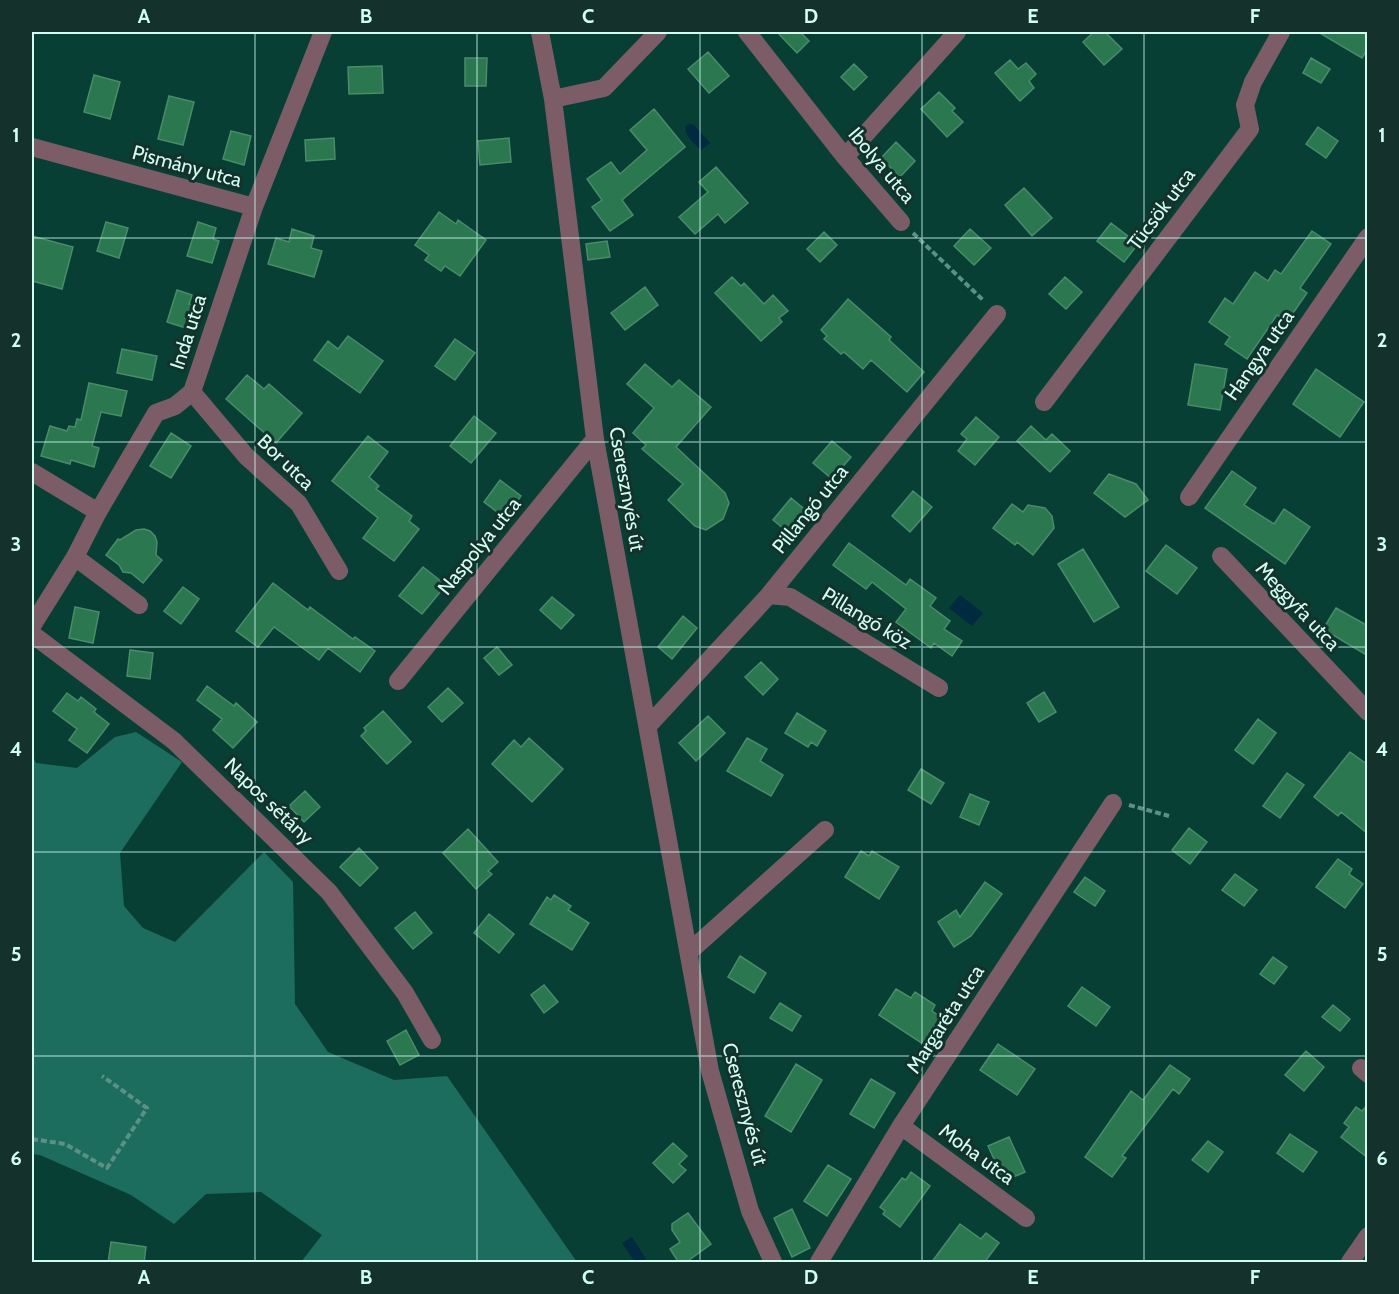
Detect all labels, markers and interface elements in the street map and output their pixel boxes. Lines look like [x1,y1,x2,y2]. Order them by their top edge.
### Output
text: A [138,4,151,28]
text: B [360,4,372,28]
text: C [582,4,594,28]
text: D [804,4,818,28]
text: E [1027,4,1039,28]
text: F [1250,4,1261,28]
street label: Ibolya utca [843,122,921,208]
text: 1 [12,123,20,147]
text: 1 [1378,123,1386,147]
street label: Pismány utca [130,140,245,192]
street label: Tücsök utca [1122,163,1200,255]
street label: Inda utca [165,291,211,372]
street label: Hangya utca [1219,305,1299,405]
text: 2 [11,328,21,352]
text: 2 [1377,328,1387,352]
street label: Cseresznyés út [604,425,650,553]
street label: Bor utca [253,429,320,495]
street label: Pillangó utca [767,460,853,558]
street label: Naspolya utca [432,492,526,600]
text: 3 [11,532,21,556]
text: 3 [1377,532,1387,556]
street label: Meggyfa utca [1251,557,1345,656]
street label: Pillangó köz [818,582,916,654]
text: 4 [10,737,22,761]
text: 4 [1376,737,1388,761]
street label: Napos sétány [220,753,318,849]
text: 5 [11,942,21,966]
text: 5 [1377,942,1387,966]
street label: Margaréta utca [901,960,989,1078]
street label: Cseresznyés út [717,1040,773,1168]
street label: Moha utca [934,1118,1020,1190]
text: 6 [10,1146,22,1170]
text: 6 [1376,1146,1388,1170]
text: A [138,1265,151,1289]
text: B [360,1265,372,1289]
text: C [582,1265,594,1289]
text: D [804,1265,818,1289]
text: E [1027,1265,1039,1289]
text: F [1250,1265,1261,1289]

